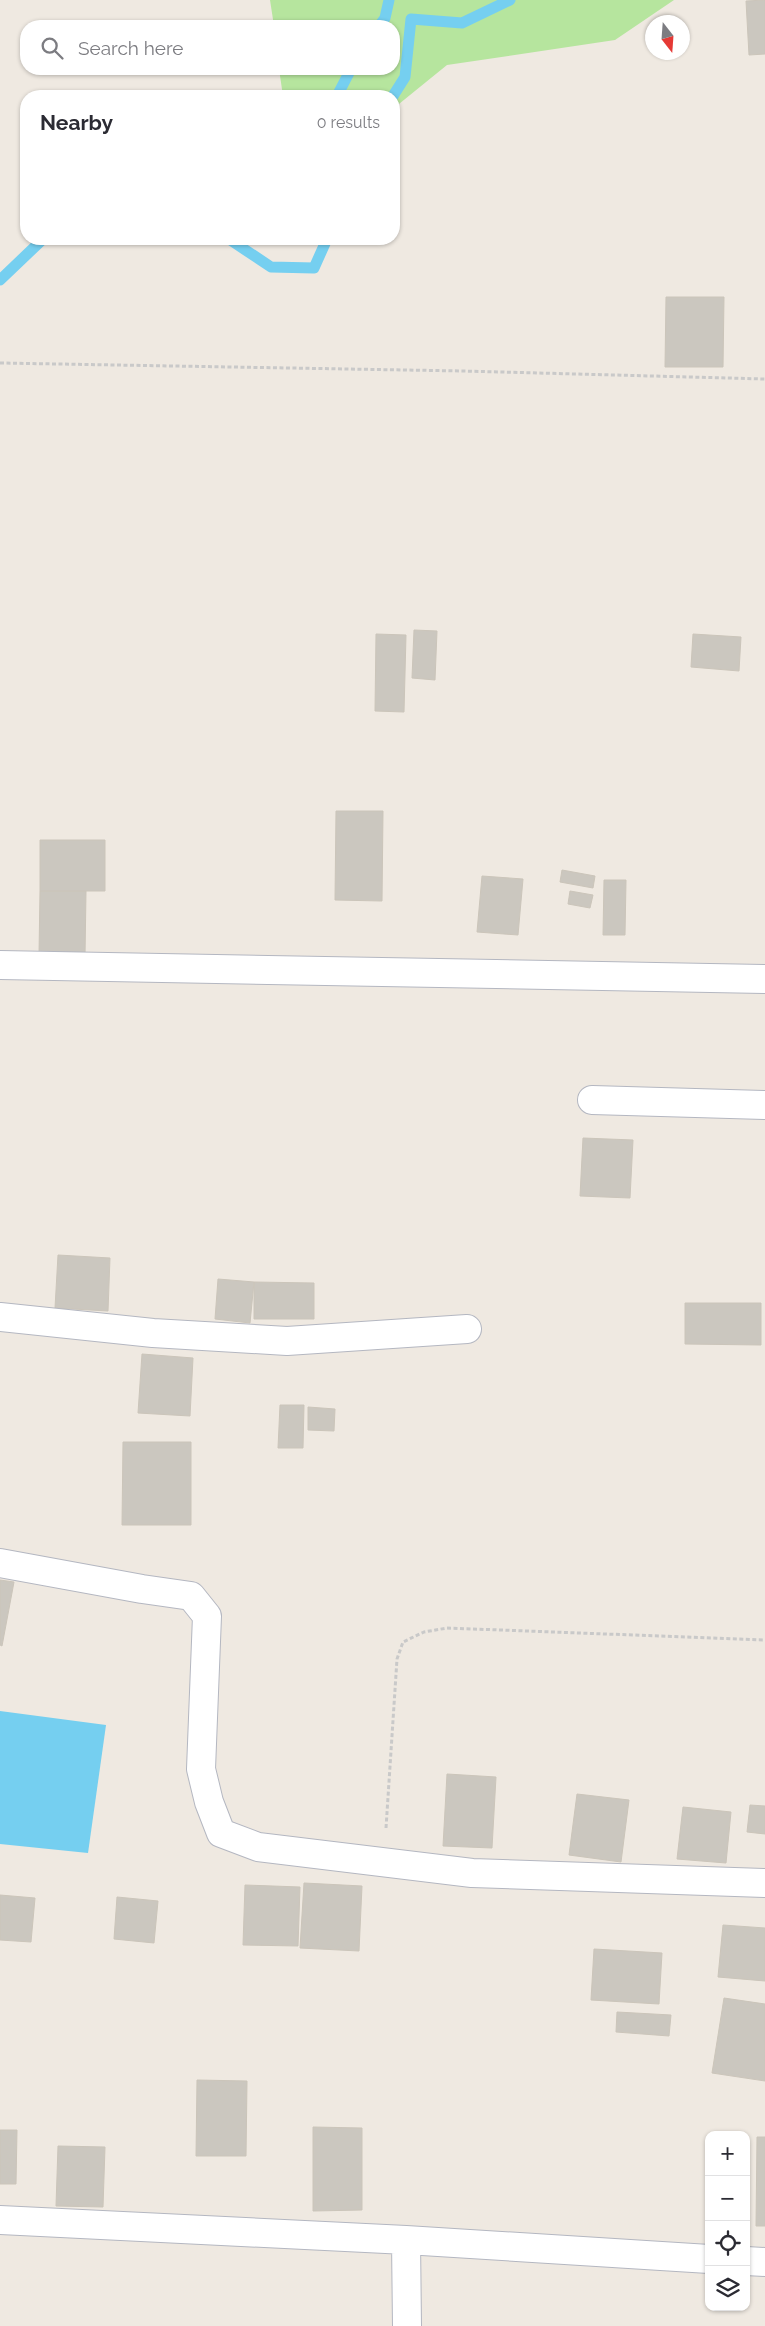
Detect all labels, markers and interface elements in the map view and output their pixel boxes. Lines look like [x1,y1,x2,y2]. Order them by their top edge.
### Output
north arrow [645,15,690,60]
search box [20,20,400,75]
icon: search [38,34,66,62]
text: Search here [78,37,184,59]
text: Nearby [40,110,113,135]
text: 0 results [317,113,380,132]
map controls [705,2131,750,2311]
button: + [705,2131,750,2176]
button: − [705,2176,750,2221]
button: locate [705,2221,750,2266]
button: layers [705,2266,750,2311]

